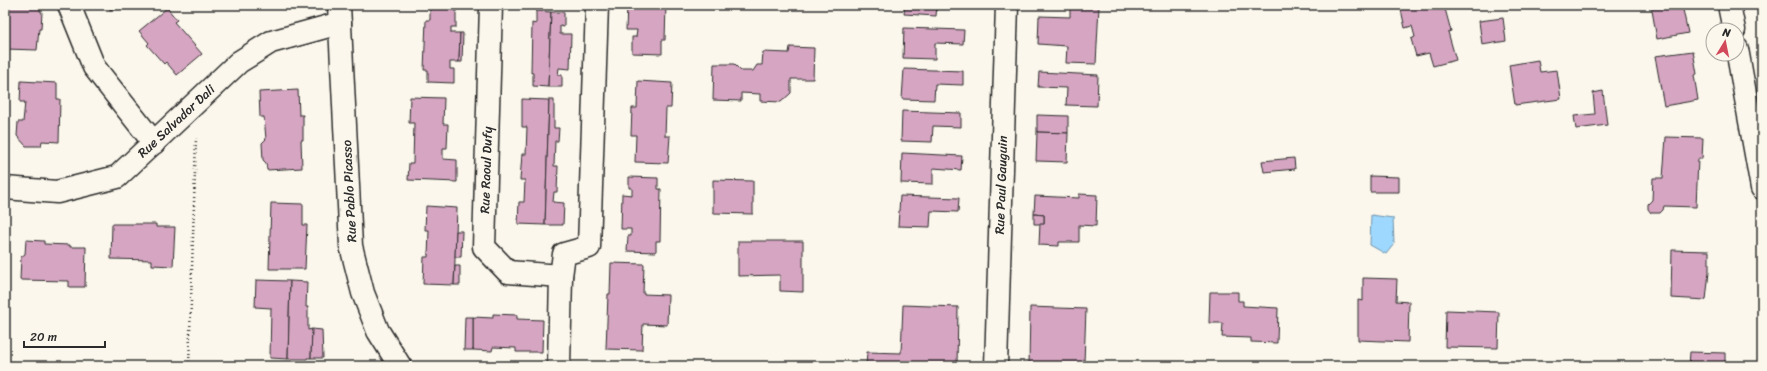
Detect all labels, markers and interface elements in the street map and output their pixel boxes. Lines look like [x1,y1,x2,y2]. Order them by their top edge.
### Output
north arrow [1705,22,1745,62]
text: N [1720,22,1732,43]
street label: Rue Salvador Dali [132,78,221,163]
street label: Rue Raoul Dufy [473,126,499,214]
street label: Rue Paul Gauguin [988,135,1014,235]
street label: Rue Pablo Picasso [335,139,363,243]
scale bar [24,323,105,349]
text: 20 m [30,326,57,348]

